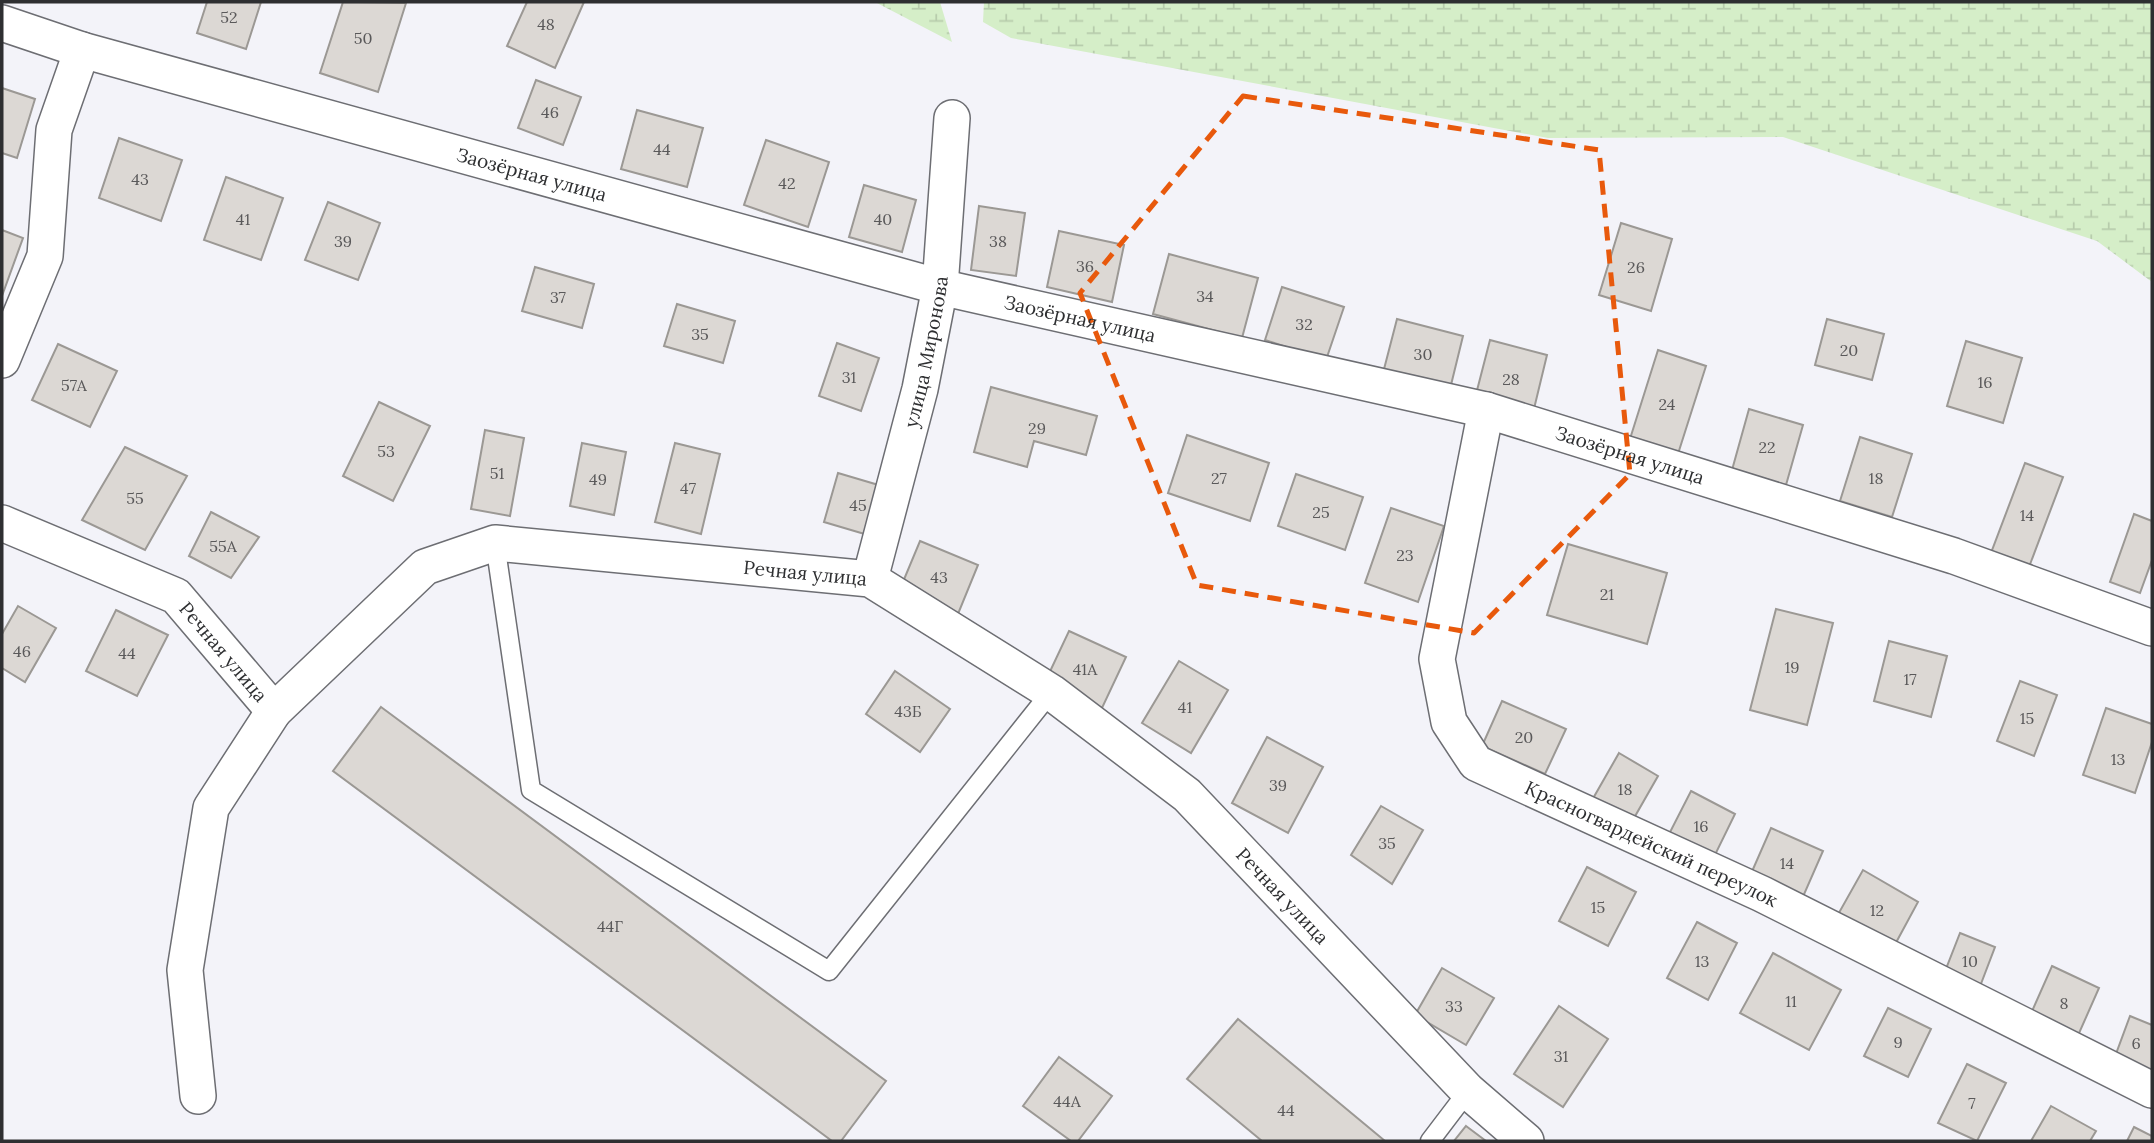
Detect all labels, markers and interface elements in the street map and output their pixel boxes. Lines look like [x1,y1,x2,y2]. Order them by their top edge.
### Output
house number: 52 [220,7,238,27]
house number: 48 [537,14,555,34]
house number: 50 [354,28,372,48]
house number: 46 [541,102,559,122]
house number: 44 [653,139,671,159]
street label: Заозёрная улица [454,142,610,206]
house number: 43 [131,169,149,189]
house number: 42 [778,173,796,193]
house number: 41 [236,209,250,229]
house number: 40 [874,209,892,229]
house number: 39 [334,231,352,251]
house number: 38 [989,231,1007,251]
house number: 36 [1076,256,1094,276]
house number: 26 [1627,257,1645,277]
street label: улица Миронова [898,275,953,430]
house number: 34 [1196,286,1214,306]
house number: 37 [550,287,567,307]
street label: Заозёрная улица [1002,290,1158,347]
house number: 32 [1295,314,1313,334]
house number: 35 [691,324,709,344]
house number: 20 [1840,340,1858,360]
house number: 30 [1414,344,1432,364]
house number: 31 [842,367,857,387]
house number: 28 [1502,369,1520,389]
house number: 16 [1977,372,1993,392]
house number: 57А [61,375,88,395]
house number: 24 [1659,394,1676,414]
house number: 29 [1028,418,1046,438]
street label: Заозёрная улица [1553,420,1707,489]
house number: 22 [1758,437,1776,457]
house number: 53 [377,441,395,461]
house number: 51 [490,463,504,483]
house number: 27 [1211,468,1228,488]
house number: 18 [1869,468,1883,488]
house number: 49 [589,469,607,489]
house number: 47 [680,478,697,498]
house number: 55 [126,488,144,508]
house number: 45 [849,495,867,515]
house number: 25 [1312,502,1330,522]
house number: 14 [2020,505,2035,525]
house number: 55А [209,536,238,556]
house number: 23 [1396,545,1414,565]
street label: Речная улица [742,555,868,591]
house number: 43 [930,567,948,587]
house number: 21 [1600,584,1614,604]
street label: Речная улица [174,597,273,707]
house number: 46 [13,641,31,661]
house number: 44 [118,643,136,663]
house number: 19 [1784,657,1800,677]
house number: 41А [1073,659,1098,679]
house number: 17 [1903,669,1917,689]
house number: 41 [1178,697,1192,717]
house number: 43Б [894,701,922,721]
house number: 15 [2020,708,2034,728]
house number: 20 [1515,727,1533,747]
house number: 13 [2111,749,2125,769]
house number: 39 [1269,775,1287,795]
street label: Красногвардейский переулок [1521,775,1783,912]
house number: 18 [1618,779,1632,799]
house number: 16 [1693,816,1709,836]
house number: 35 [1378,833,1396,853]
street label: Речная улица [1231,842,1334,949]
house number: 14 [1780,853,1795,873]
house number: 15 [1591,897,1605,917]
house number: 12 [1870,900,1884,920]
house number: 44Г [597,916,623,936]
house number: 13 [1695,951,1709,971]
house number: 10 [1962,951,1978,971]
house number: 11 [1785,991,1797,1011]
house number: 8 [2060,993,2069,1013]
house number: 33 [1445,996,1463,1016]
house number: 9 [1893,1032,1903,1052]
house number: 6 [2131,1033,2141,1053]
house number: 31 [1554,1046,1569,1066]
house number: 44А [1053,1091,1082,1111]
house number: 7 [1968,1093,1976,1113]
house number: 44 [1277,1100,1295,1120]

